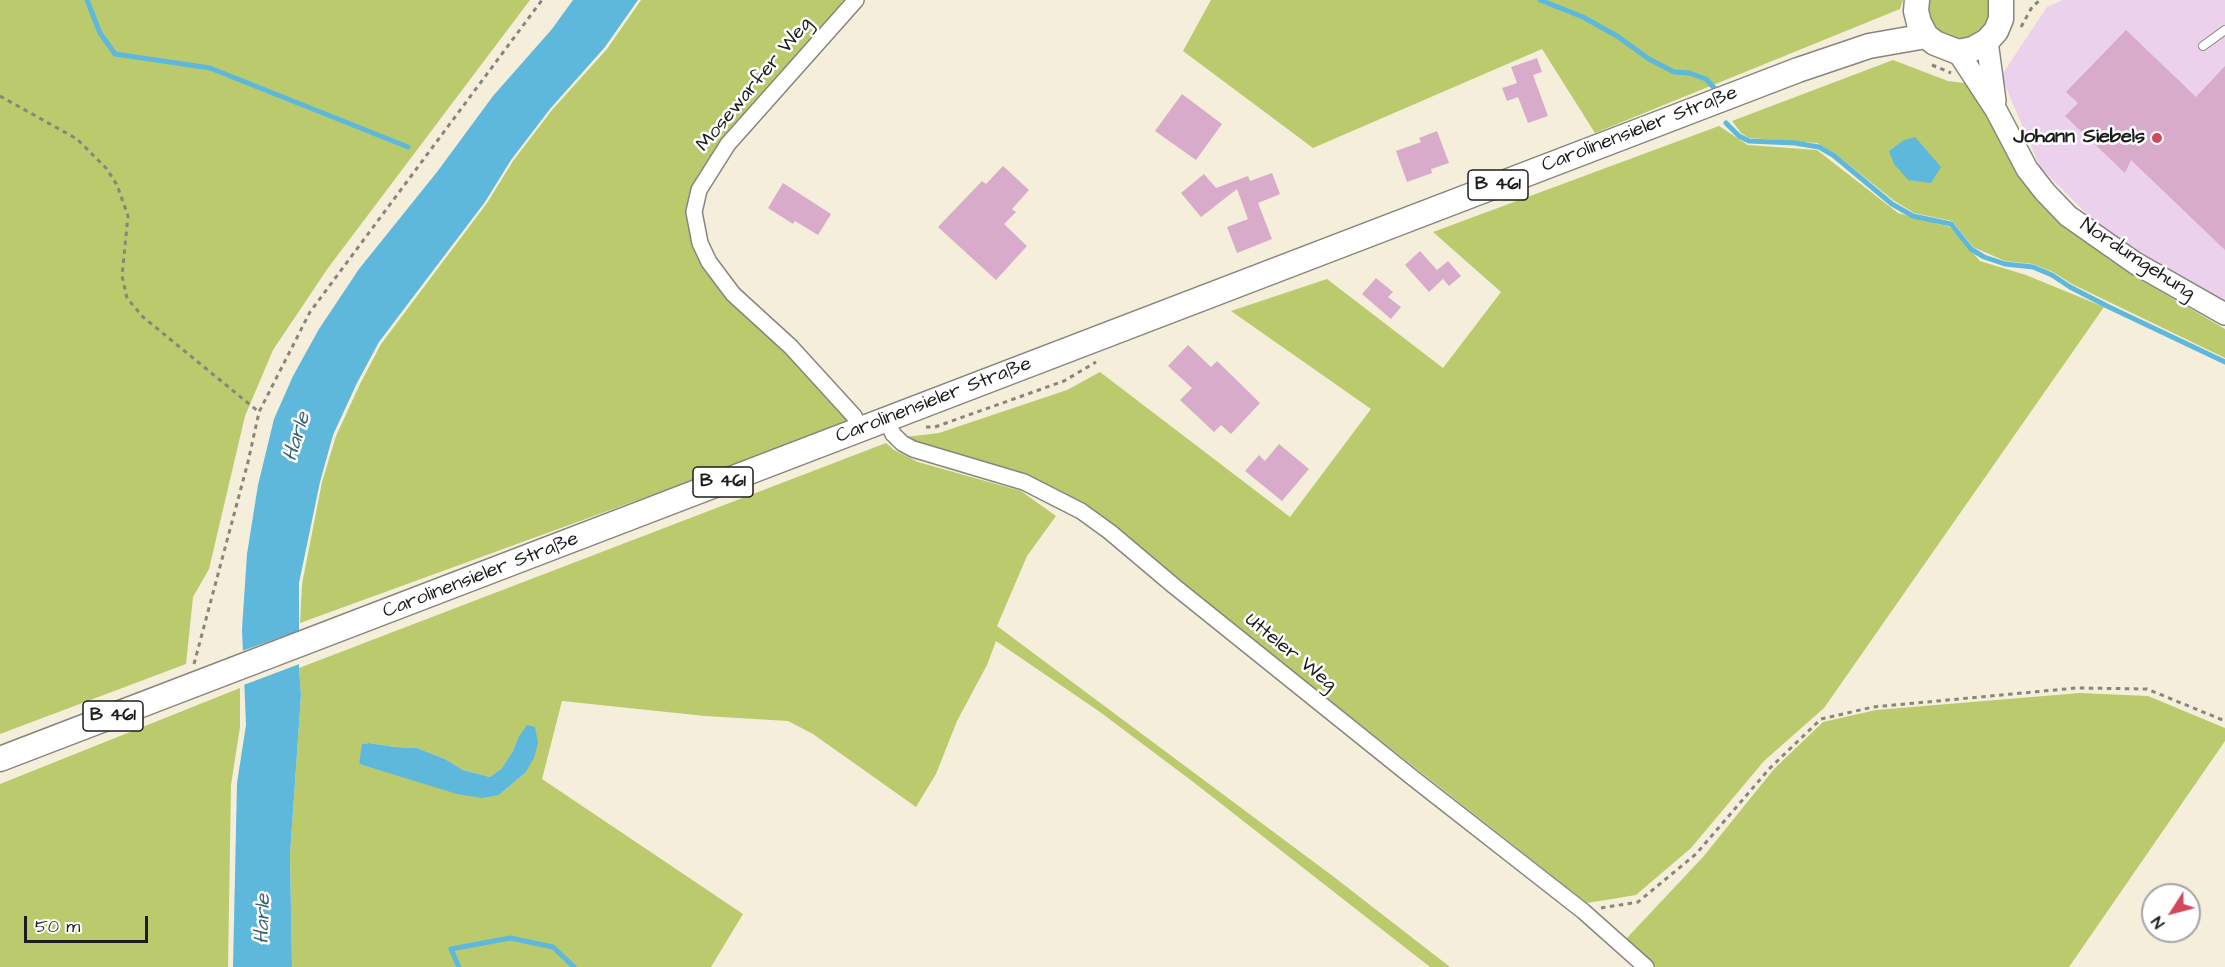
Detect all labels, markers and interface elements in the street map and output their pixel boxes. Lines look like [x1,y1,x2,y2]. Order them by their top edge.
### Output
street label: Mosewarfer Weg [692,13,818,157]
street label: Carolinensieler Straße [1539,82,1741,178]
place label: Johann Siebels [2013,126,2145,150]
marker: Johann Siebels [2150,131,2164,145]
road number: B 461 [1468,170,1528,200]
street label: Nordumgehung [2075,214,2199,306]
street label: Carolinensieler Straße [833,353,1035,449]
water label: Harle [279,410,317,464]
road number: B 461 [693,467,753,497]
street label: Carolinensieler Straße [380,528,582,624]
street label: Utteler Weg [1239,609,1341,697]
road number: B 461 [83,701,143,731]
north arrow [2141,883,2201,943]
water label: Harle [251,894,277,944]
scale bar [27,904,152,942]
text: N [2146,912,2170,933]
text: 50 m [35,914,80,939]

